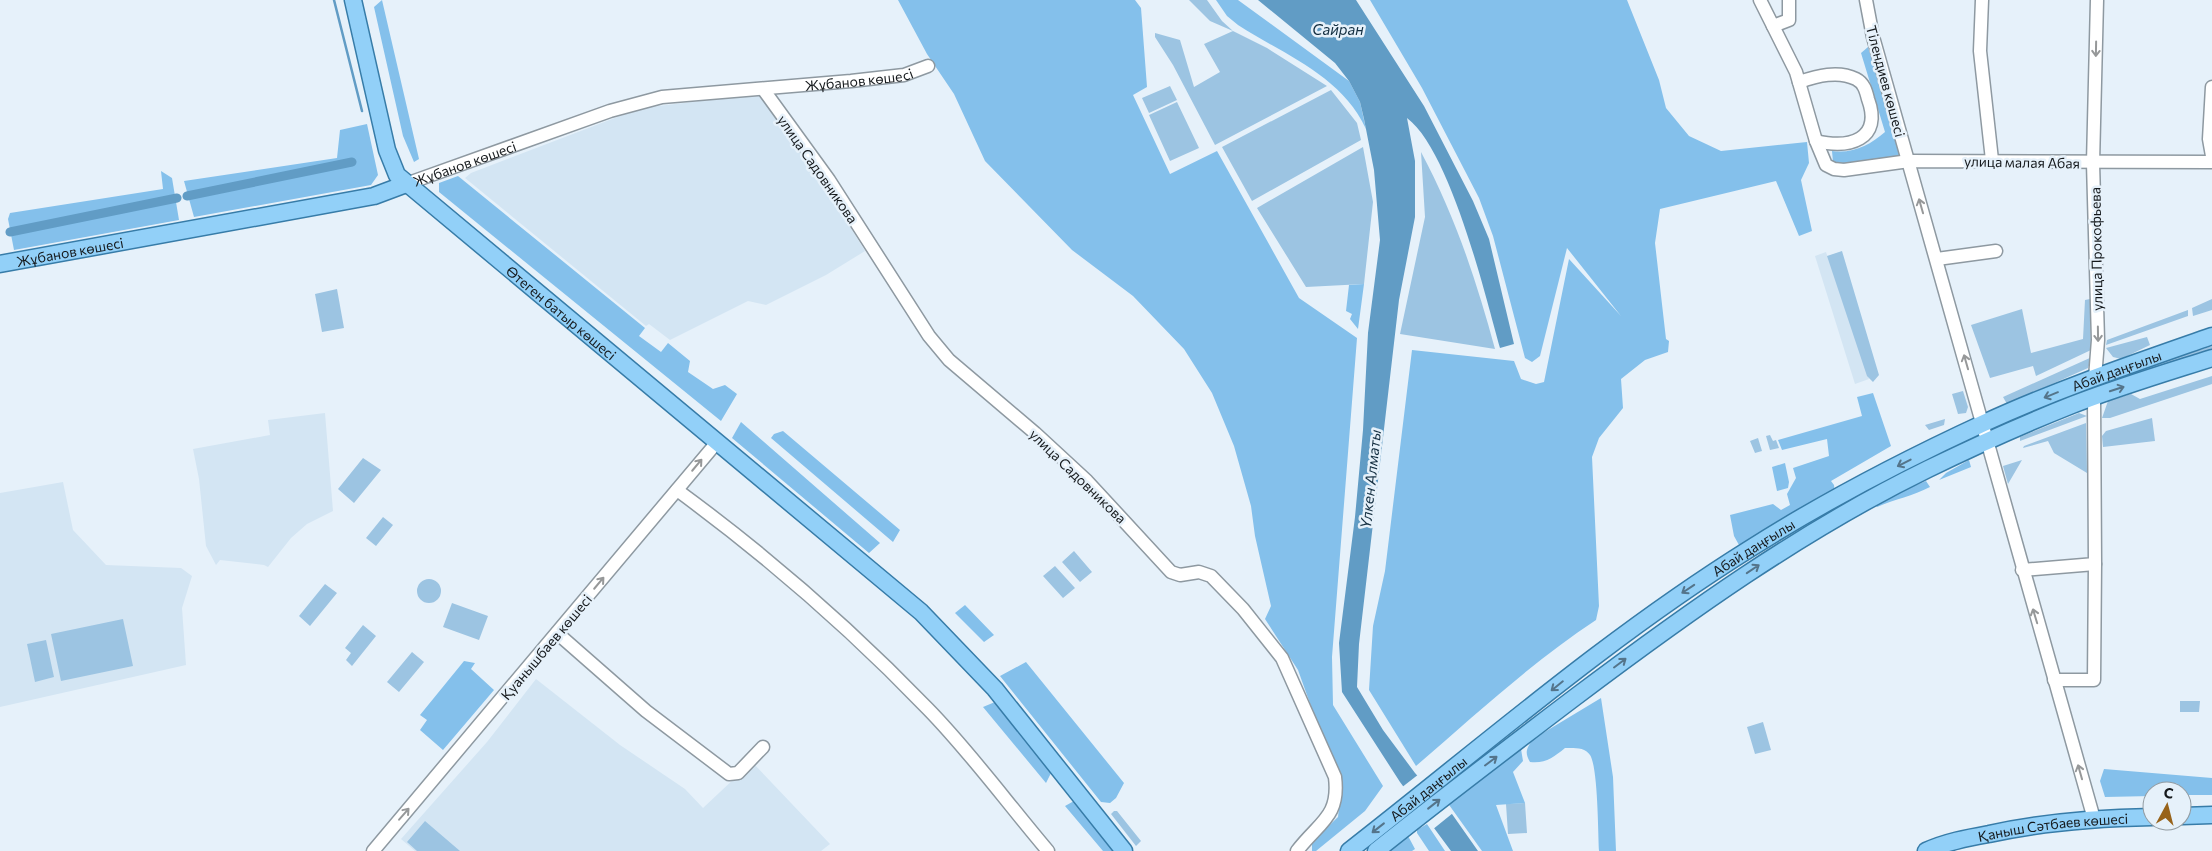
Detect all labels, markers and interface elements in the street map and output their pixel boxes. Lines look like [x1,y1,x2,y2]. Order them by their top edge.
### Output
water label: Сайран [1312,20,1364,38]
street label: Тілендиев көшесі [1863,23,1909,139]
one-way arrow [2091,40,2101,56]
street label: Жұбанов көшесі [804,64,915,93]
street label: улица Садовникова [774,112,862,226]
street label: Жұбанов көшесі [410,137,518,189]
street label: улица малая Абая [1964,152,2080,172]
street label: улица Прокофьева [2086,187,2106,311]
one-way arrow [1916,198,1926,214]
street label: Жұбанов көшесі [15,233,125,269]
street label: Өтеген батыр көшесі [503,262,620,363]
one-way arrow [2093,325,2103,341]
street label: Абай даңғылы [2069,346,2163,394]
one-way arrow [1960,354,1970,370]
one-way arrow [2109,384,2125,394]
one-way arrow [2044,391,2059,401]
street label: улица Садовникова [1026,425,1130,527]
water label: Үлкен Алматы [1356,428,1384,529]
one-way arrow [1896,458,1911,468]
one-way arrow [692,459,703,472]
street label: Абай даңғылы [1709,515,1797,579]
one-way arrow [1746,564,1760,574]
one-way arrow [594,577,605,590]
one-way arrow [1681,584,1695,594]
street label: Қуанышбаев көшесі [497,591,595,703]
one-way arrow [2030,608,2040,624]
one-way arrow [1613,658,1626,669]
one-way arrow [1551,680,1564,691]
street label: Абай даңғылы [1386,752,1470,824]
one-way arrow [1484,756,1497,767]
one-way arrow [2075,764,2085,780]
north arrow [2142,781,2192,831]
text: С [2163,784,2174,802]
one-way arrow [1427,799,1440,810]
one-way arrow [398,807,410,820]
street label: Қаныш Сәтбаев көшесі [1976,809,2129,844]
one-way arrow [1372,823,1385,834]

